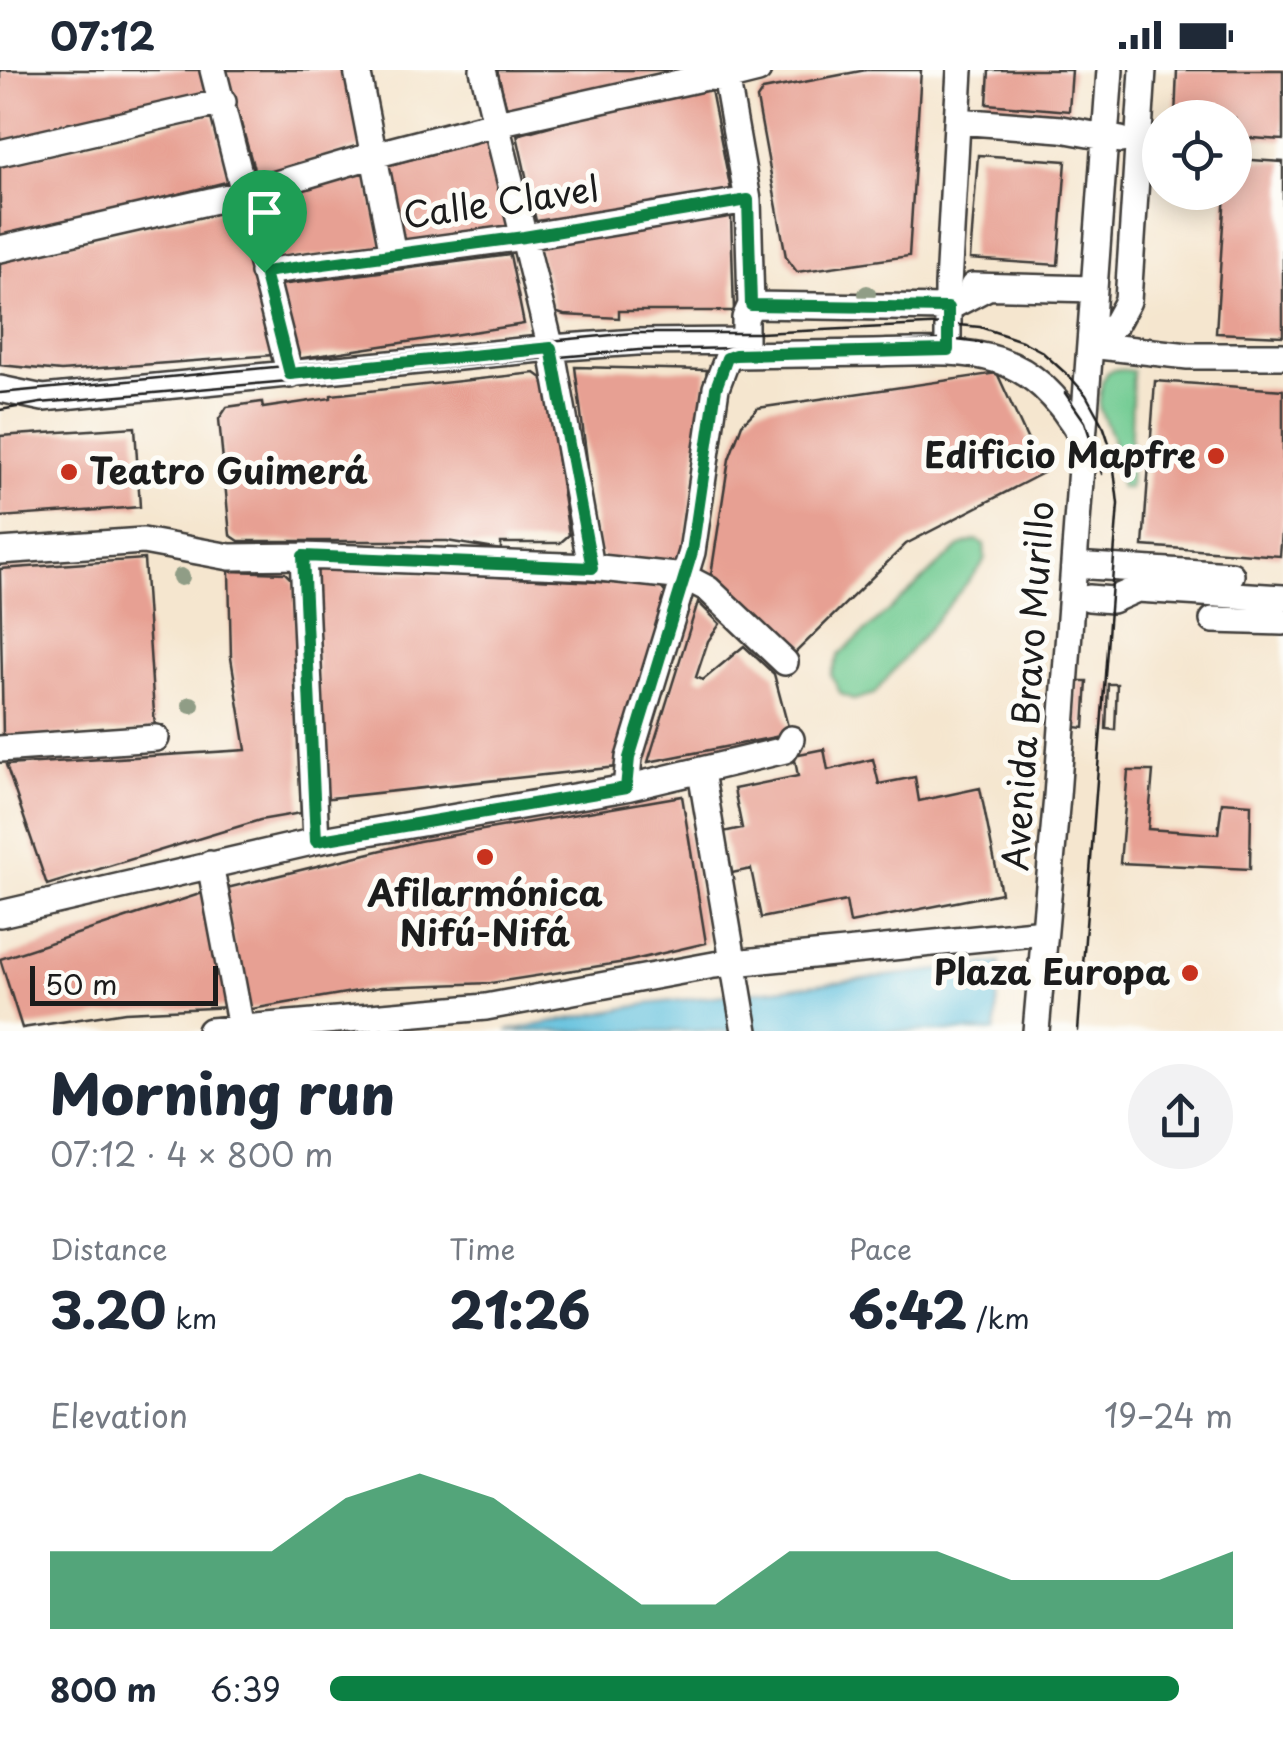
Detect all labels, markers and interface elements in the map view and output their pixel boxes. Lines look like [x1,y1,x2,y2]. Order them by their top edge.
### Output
text: 07:12 [50,7,155,64]
map controls [1142,100,1252,210]
button: locate [1142,100,1252,210]
street label: Calle Clavel [399,161,602,240]
pin [222,170,307,273]
icon: arrive [237,185,292,240]
place label: Edificio Mapfre [924,427,1196,480]
place label: Teatro Guimerá [89,443,368,496]
marker: Edificio Mapfre [1205,445,1227,467]
marker: Teatro Guimerá [58,461,80,483]
street label: Avenida Bravo Murillo [987,499,1066,872]
marker: Afilarmónica Nifú-Nifá [474,846,496,868]
place label: Afilarmónica Nifú-Nifá [366,865,603,958]
place label: Plaza Europa [934,944,1170,997]
scale bar [30,961,218,1006]
text: 50 m [45,962,118,1005]
marker: Plaza Europa [1179,962,1201,984]
text: Morning run [50,1051,395,1134]
button: share [1128,1064,1233,1169]
text: 07:12 · 4 × 800 m [50,1130,333,1178]
text: Distance [50,1227,168,1270]
text: Time [449,1227,516,1270]
text: Pace [849,1227,912,1270]
text: 3.20 [50,1270,166,1346]
text: 21:26 [449,1270,590,1346]
text: 6:42 [849,1270,967,1346]
text: km [166,1296,217,1339]
text: /km [967,1296,1030,1339]
text: Elevation [50,1391,188,1439]
text: 19–24 m [1104,1391,1233,1439]
text: 800 m [50,1665,157,1713]
text: 6:39 [210,1665,281,1713]

